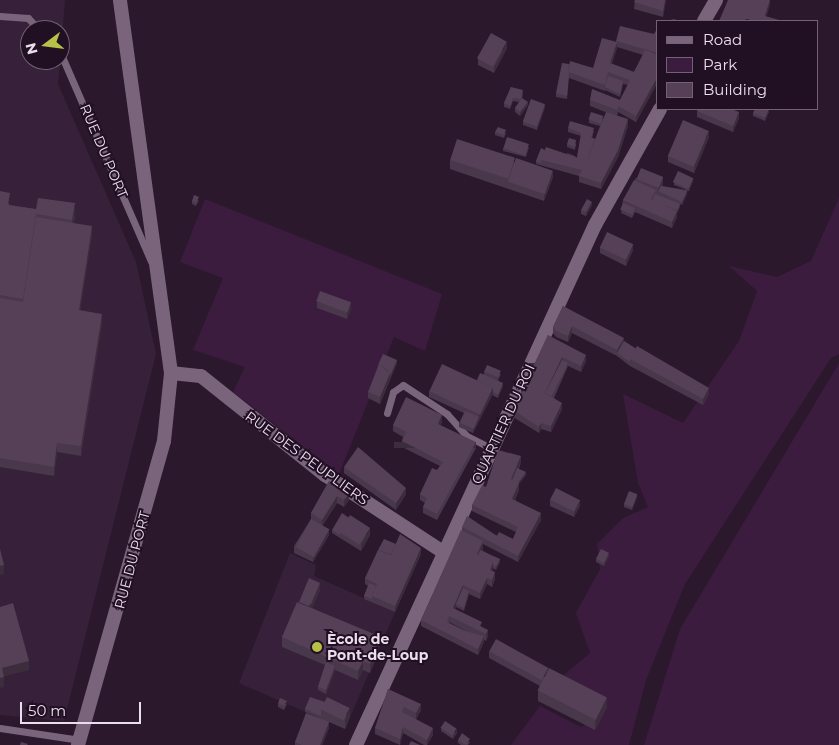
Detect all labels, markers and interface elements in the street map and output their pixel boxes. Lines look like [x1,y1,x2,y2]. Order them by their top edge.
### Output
north arrow [20,20,70,70]
legend [656,20,819,110]
text: Road [703,30,742,49]
text: N [21,41,42,56]
text: Park [703,55,737,74]
text: Building [703,80,767,99]
street label: RUE DU PORT [77,102,131,200]
street label: QUARTIER DU ROI [468,361,538,487]
street label: RUE DES PEUPLIERS [242,408,372,508]
street label: RUE DU PORT [111,509,153,611]
place label: Ècole de Pont-de-Loup [327,631,428,664]
marker: Ècole de Pont-de-Loup [311,641,323,653]
scale bar [22,692,144,724]
text: 50 m [28,701,66,720]

